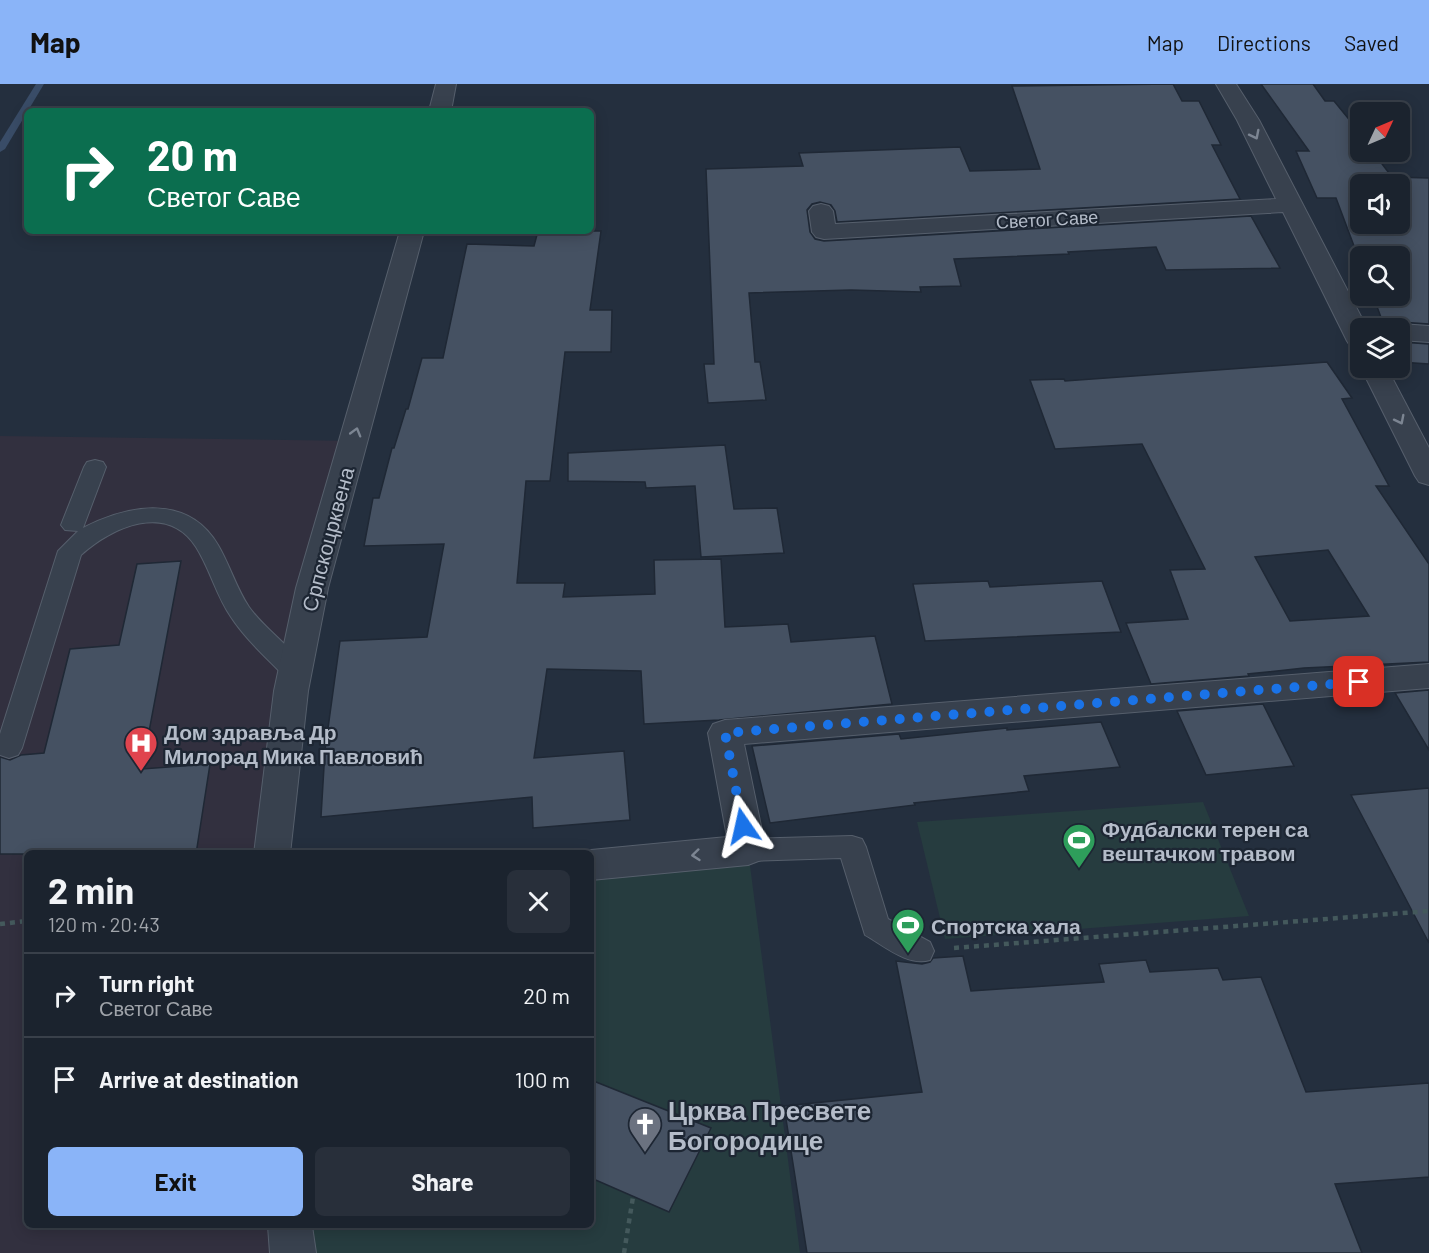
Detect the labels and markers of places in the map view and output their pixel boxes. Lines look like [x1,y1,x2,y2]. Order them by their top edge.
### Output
pin [1333,656,1384,707]
place label: Дом здравља Др Милорад Мика Павловић [164,719,423,768]
hospital icon: Дом здравља Др Милорад Мика Павловић [123,725,159,772]
place label: Фудбалски терен са вештачком травом [1102,816,1309,865]
sports icon: Фудбалски терен са вештачком травом [1061,822,1097,869]
sports icon: Спортска хала [890,907,926,954]
place label: Спортска хала [931,913,1081,938]
place label: Црква Пресвете Богородице [668,1094,871,1155]
church icon: Црква Пресвете Богородице [627,1106,663,1153]

